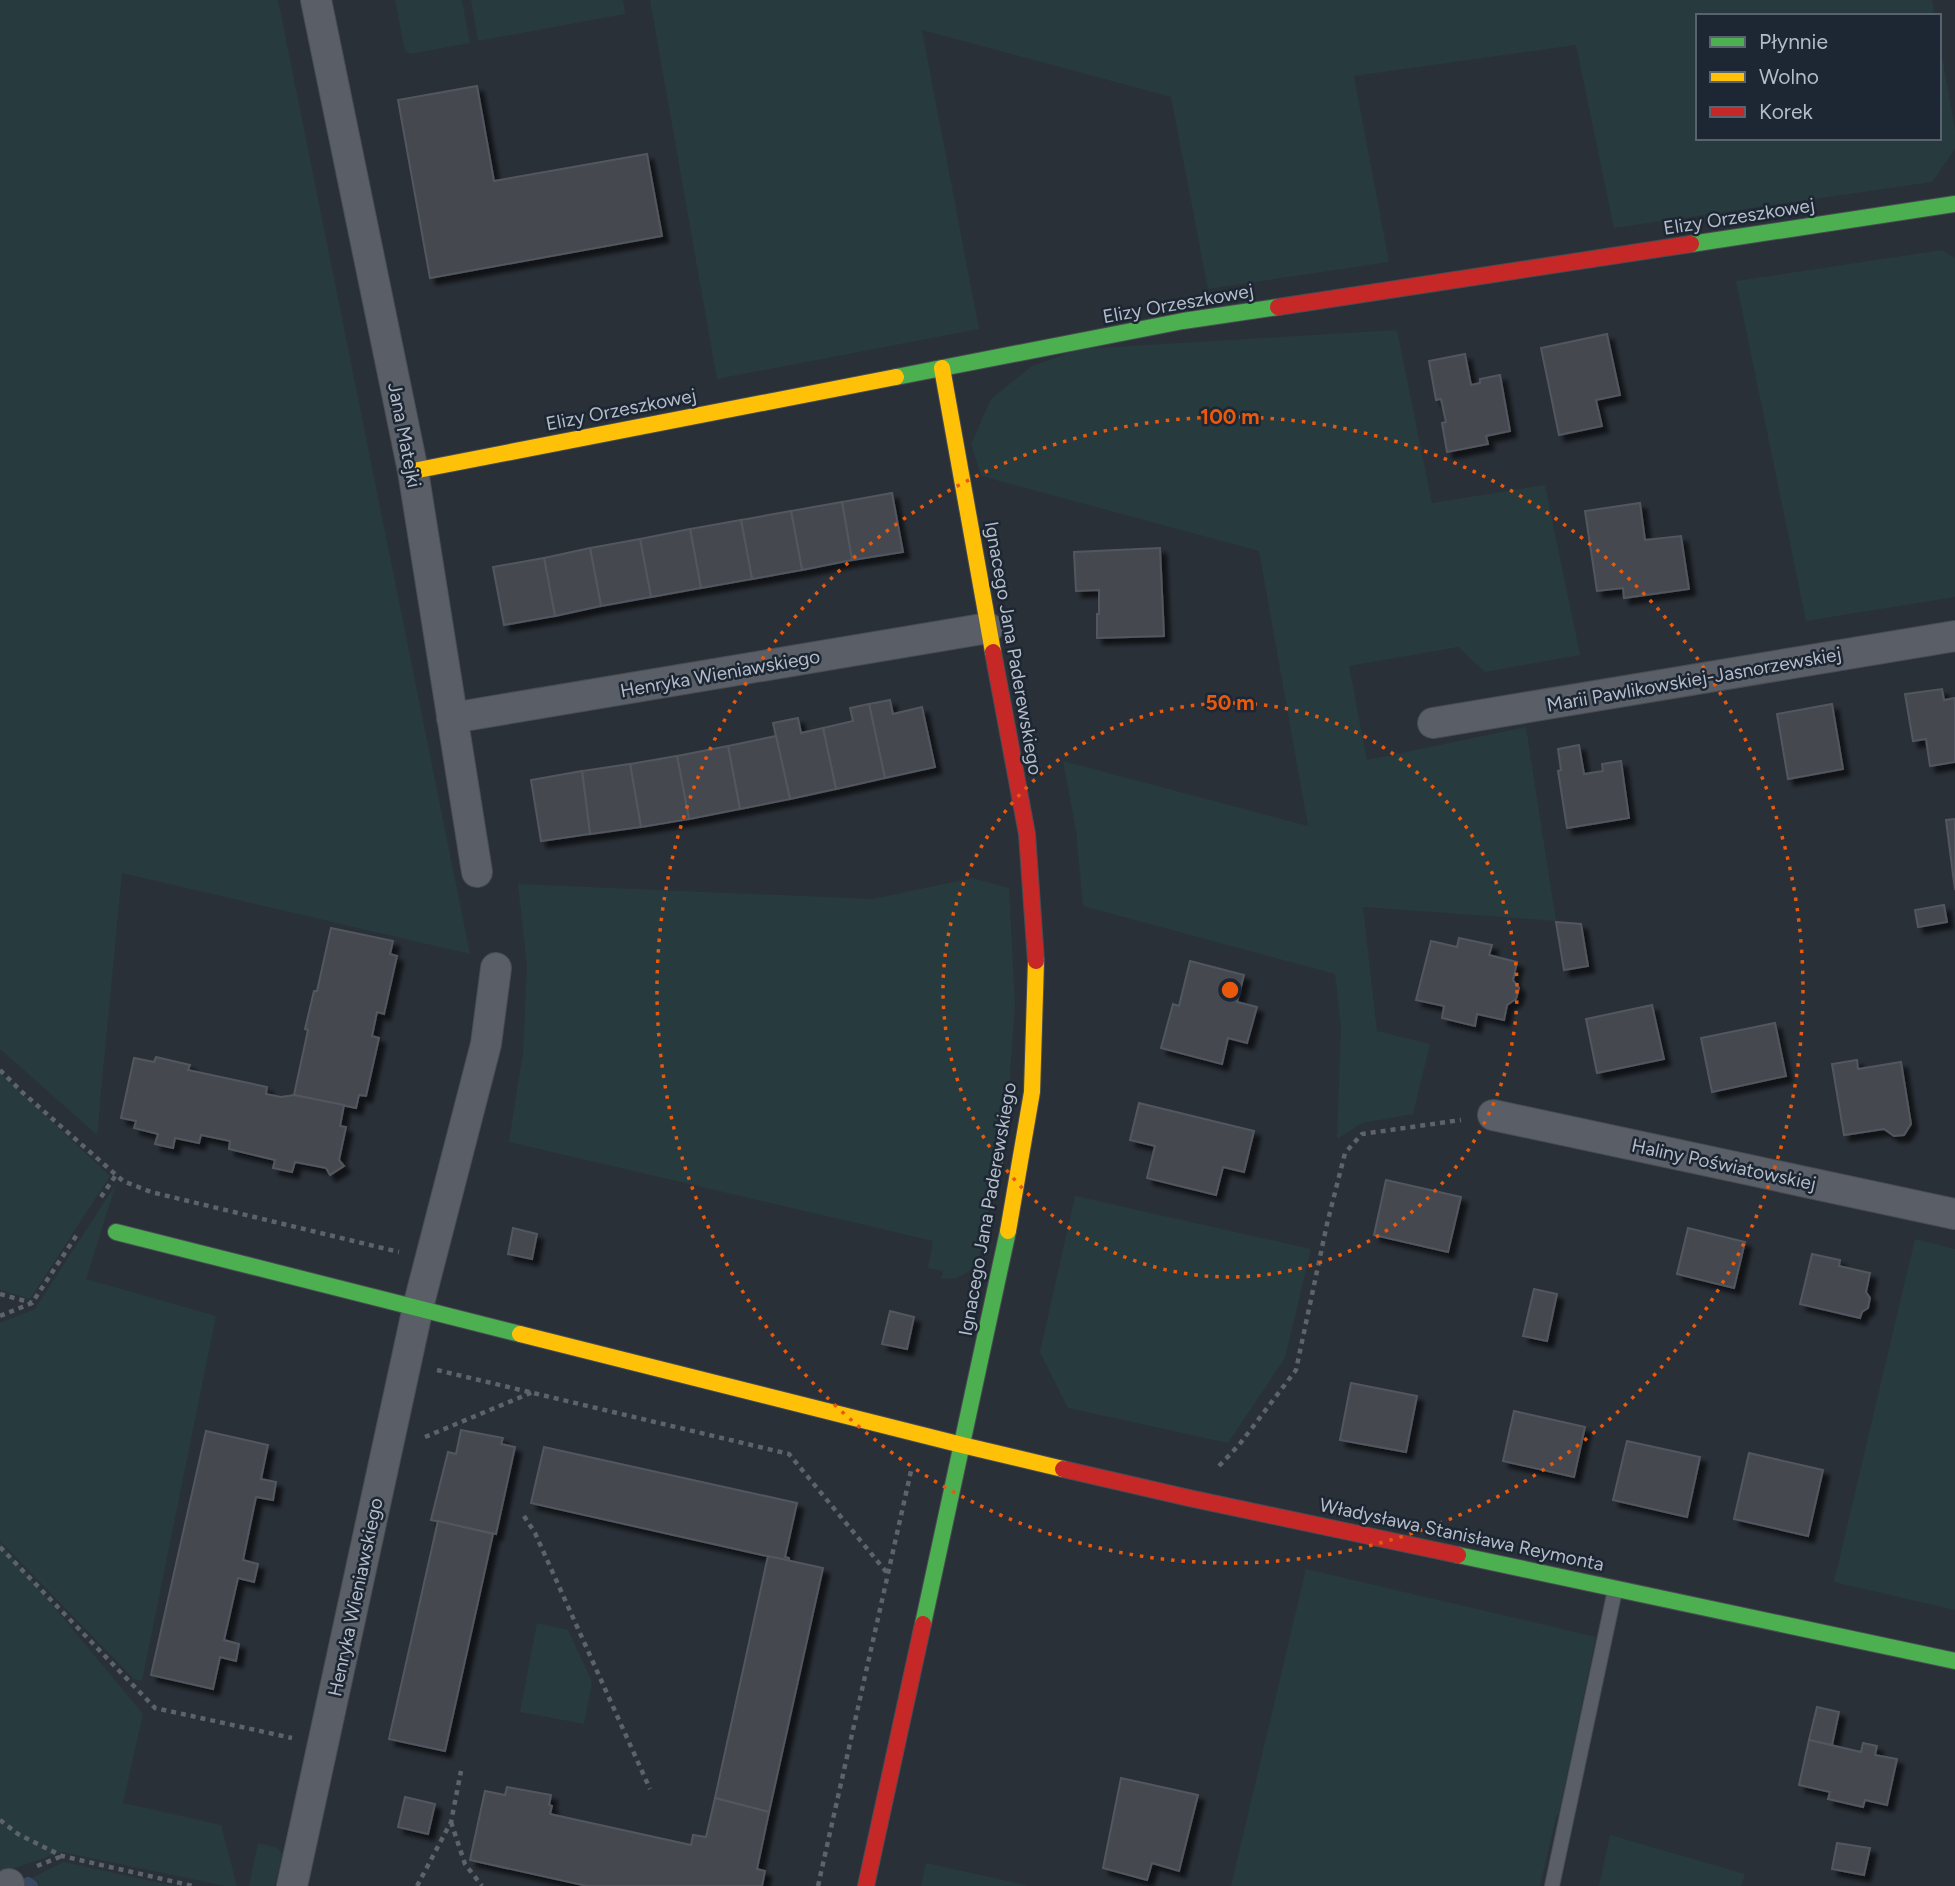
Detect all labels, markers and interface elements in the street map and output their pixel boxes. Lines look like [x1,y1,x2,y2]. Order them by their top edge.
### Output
legend [1696,14,1941,140]
text: Płynnie [1759,29,1828,54]
text: Wolno [1759,64,1819,89]
text: Korek [1759,99,1813,124]
street label: Elizy Orzeszkowej [1662,193,1816,240]
street label: Elizy Orzeszkowej [1101,279,1255,328]
street label: Jana Matejki [383,381,426,490]
street label: Elizy Orzeszkowej [544,384,698,435]
text: 100 m [1200,404,1260,429]
street label: Ignacego Jana Paderewskiego [980,520,1047,777]
street label: Marii Pawlikowskiej-Jasnorzewskiej [1545,642,1843,717]
street label: Henryka Wieniawskiego [618,645,822,702]
text: 50 m [1205,690,1255,715]
centre of rings [1218,978,1242,1002]
street label: Ignacego Jana Paderewskiego [954,1081,1021,1338]
street label: Haliny Poświatowskiej [1629,1134,1818,1195]
street label: Władysława Stanisława Reymonta [1318,1493,1606,1576]
street label: Henryka Wieniawskiego [323,1496,388,1699]

